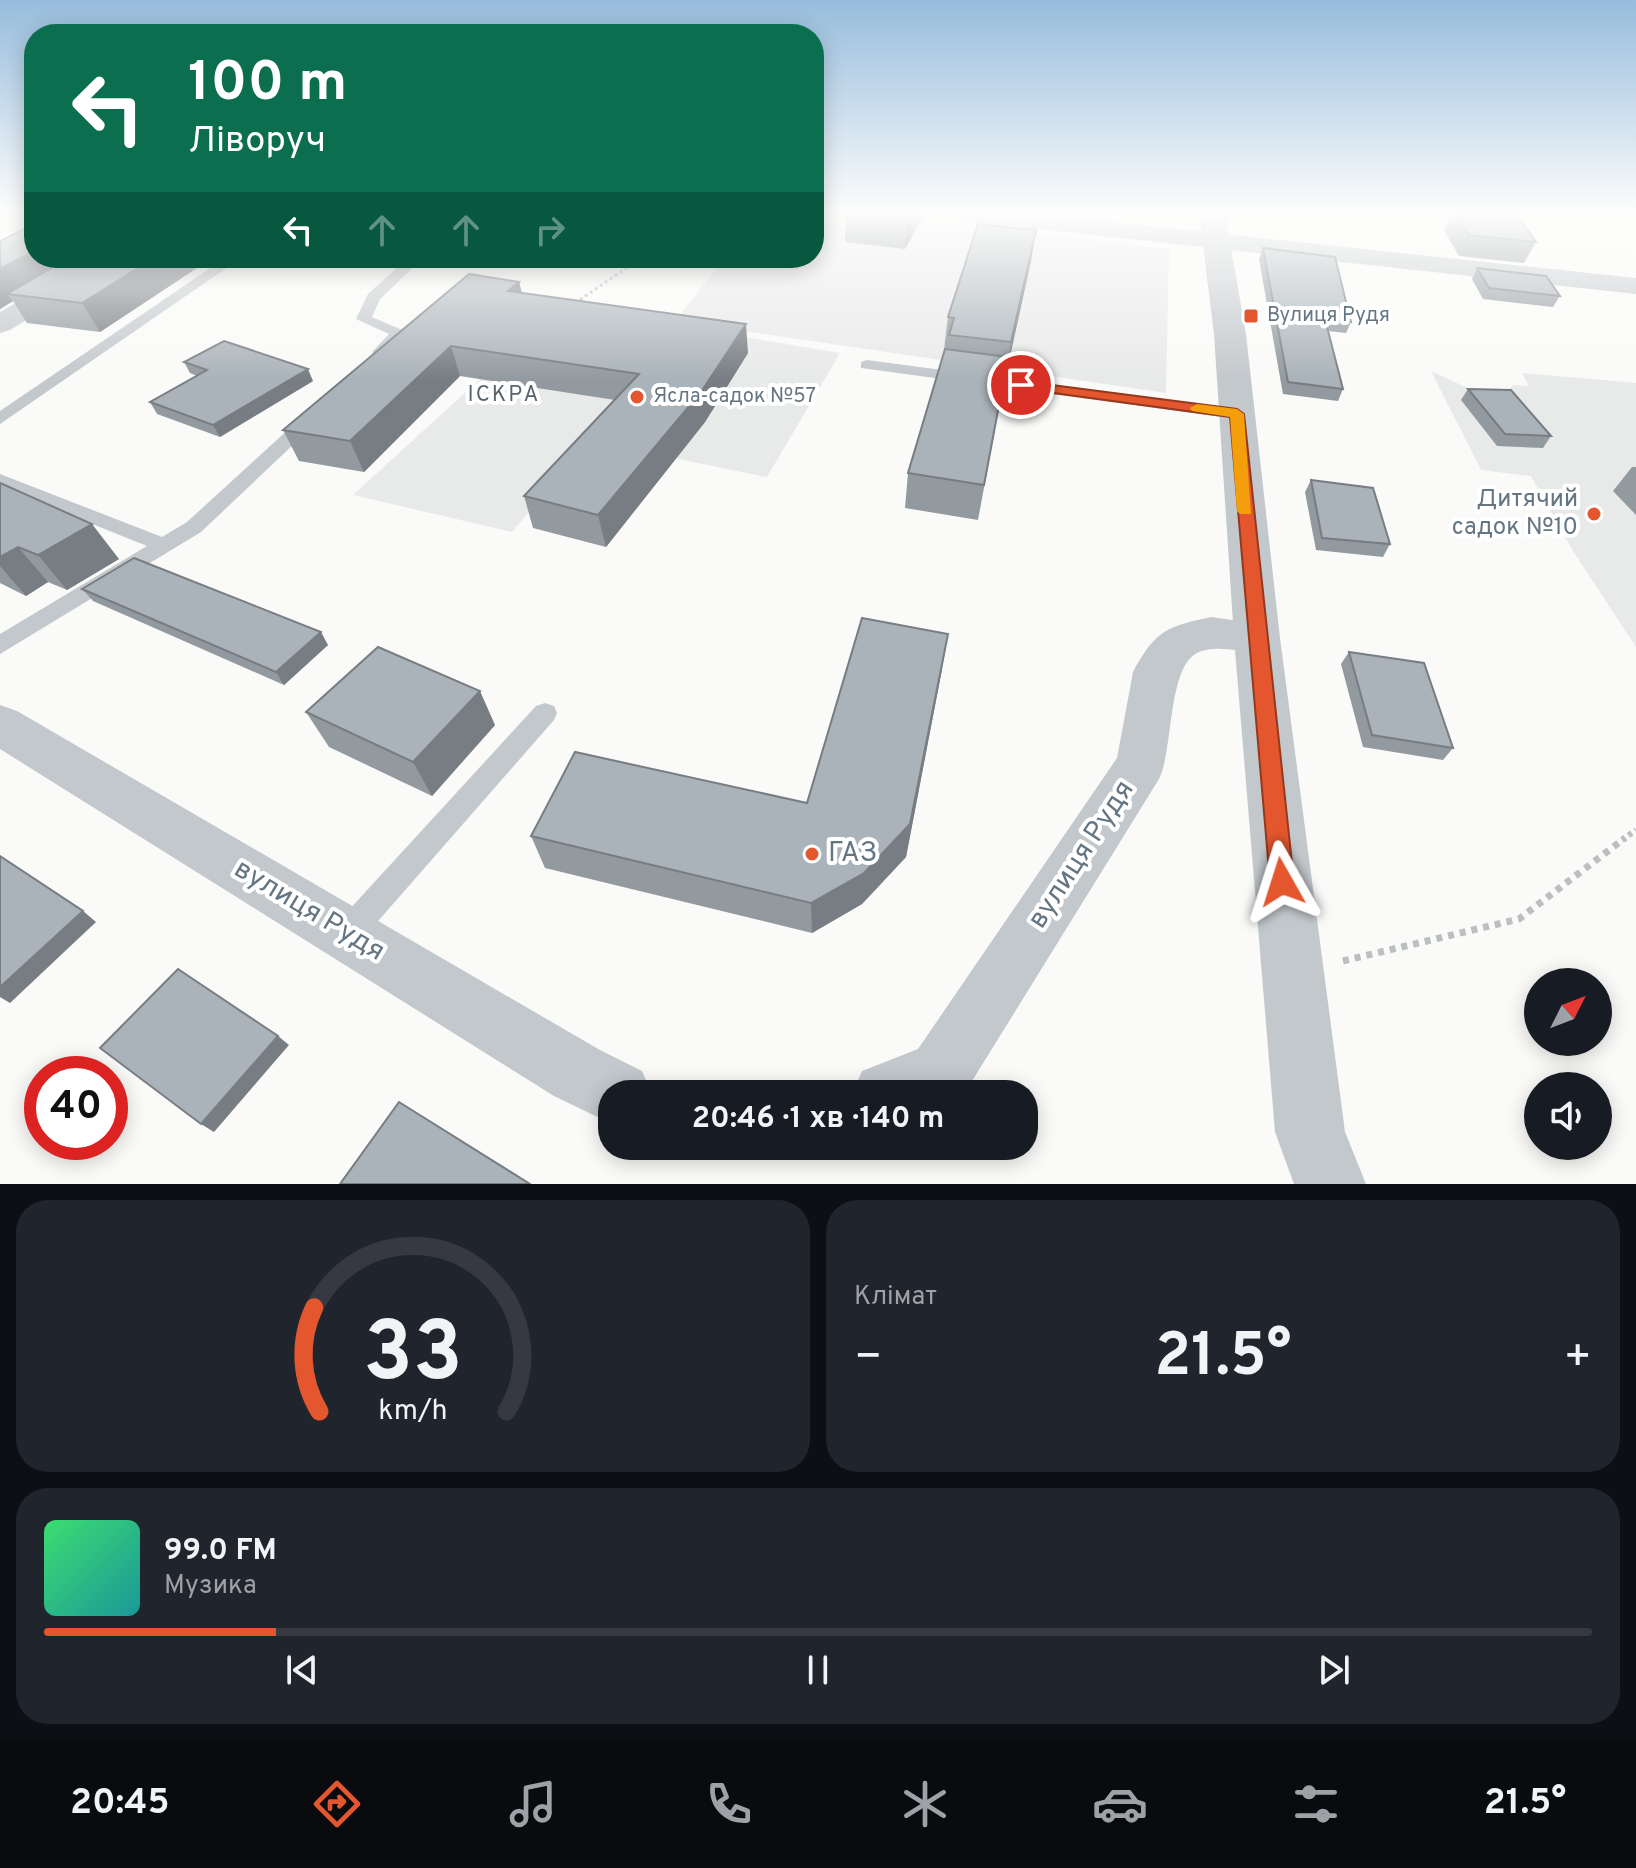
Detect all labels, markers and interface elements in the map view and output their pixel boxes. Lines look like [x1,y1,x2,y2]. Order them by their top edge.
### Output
text: 100 m [188,50,347,120]
icon: left [56,56,160,160]
text: Ліворуч [188,119,326,165]
icon: left [276,208,320,252]
icon: ahead [360,208,404,252]
icon: ahead [444,208,488,252]
icon: right [528,208,572,252]
place label: Вулиця Рудя [1267,303,1390,329]
marker: Вулиця Рудя [1242,307,1260,325]
pin [987,351,1055,419]
icon: arrive [999,363,1043,407]
district label: ІСКРА [468,382,540,409]
place label: Ясла-садок №57 [653,384,816,410]
marker: Ясла-садок №57 [628,388,646,406]
place label: Дитячий садок №10 [1452,485,1578,543]
marker: Дитячий садок №10 [1585,505,1603,523]
street label: вулиця Рудя [1021,774,1143,936]
place label: ГАЗ [828,836,877,872]
position arrow [1240,840,1324,924]
marker: ГАЗ [803,845,821,863]
street label: вулиця Рудя [227,852,391,970]
north arrow [1524,968,1612,1056]
map controls [1524,968,1612,1160]
speed limit sign: 40 [24,1056,128,1160]
button: sound [1524,1072,1612,1160]
text: 20:46 · 1 хв · 140 m [692,1101,944,1138]
text: Клімат [854,1281,937,1314]
text: 33 [363,1305,463,1410]
text: 21.5° [1154,1321,1292,1397]
text: − [854,1331,882,1387]
text: + [1564,1331,1592,1387]
text: km/h [378,1394,448,1430]
text: 99.0 FM [164,1533,277,1570]
text: Музика [164,1570,257,1603]
icon: previous [280,1648,324,1692]
icon: pause [796,1648,840,1692]
icon: next [1312,1648,1356,1692]
icon: directions [309,1776,365,1832]
icon: music [505,1776,561,1832]
icon: phone [701,1776,757,1832]
icon: climate [897,1776,953,1832]
icon: car [1092,1776,1148,1832]
icon: filters [1288,1776,1344,1832]
text: 20:45 [70,1781,169,1827]
text: 21.5° [1484,1781,1566,1827]

